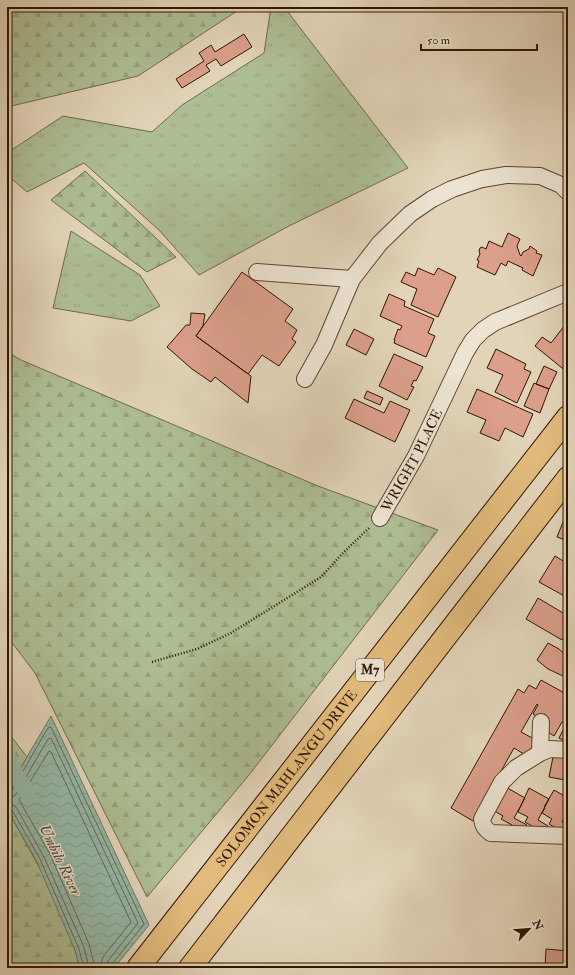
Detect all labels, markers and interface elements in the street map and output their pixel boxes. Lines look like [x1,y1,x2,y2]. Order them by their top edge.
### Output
scale bar [421,26,537,52]
text: 50 m [427,33,451,48]
street label: WRIGHT PLACE [377,406,446,515]
road number: M7 [356,659,384,681]
street label: SOLOMON MAHLANGU DRIVE [212,686,361,870]
water label: Umbilo River [35,821,86,900]
north arrow [509,909,549,949]
text: N [529,917,546,933]

